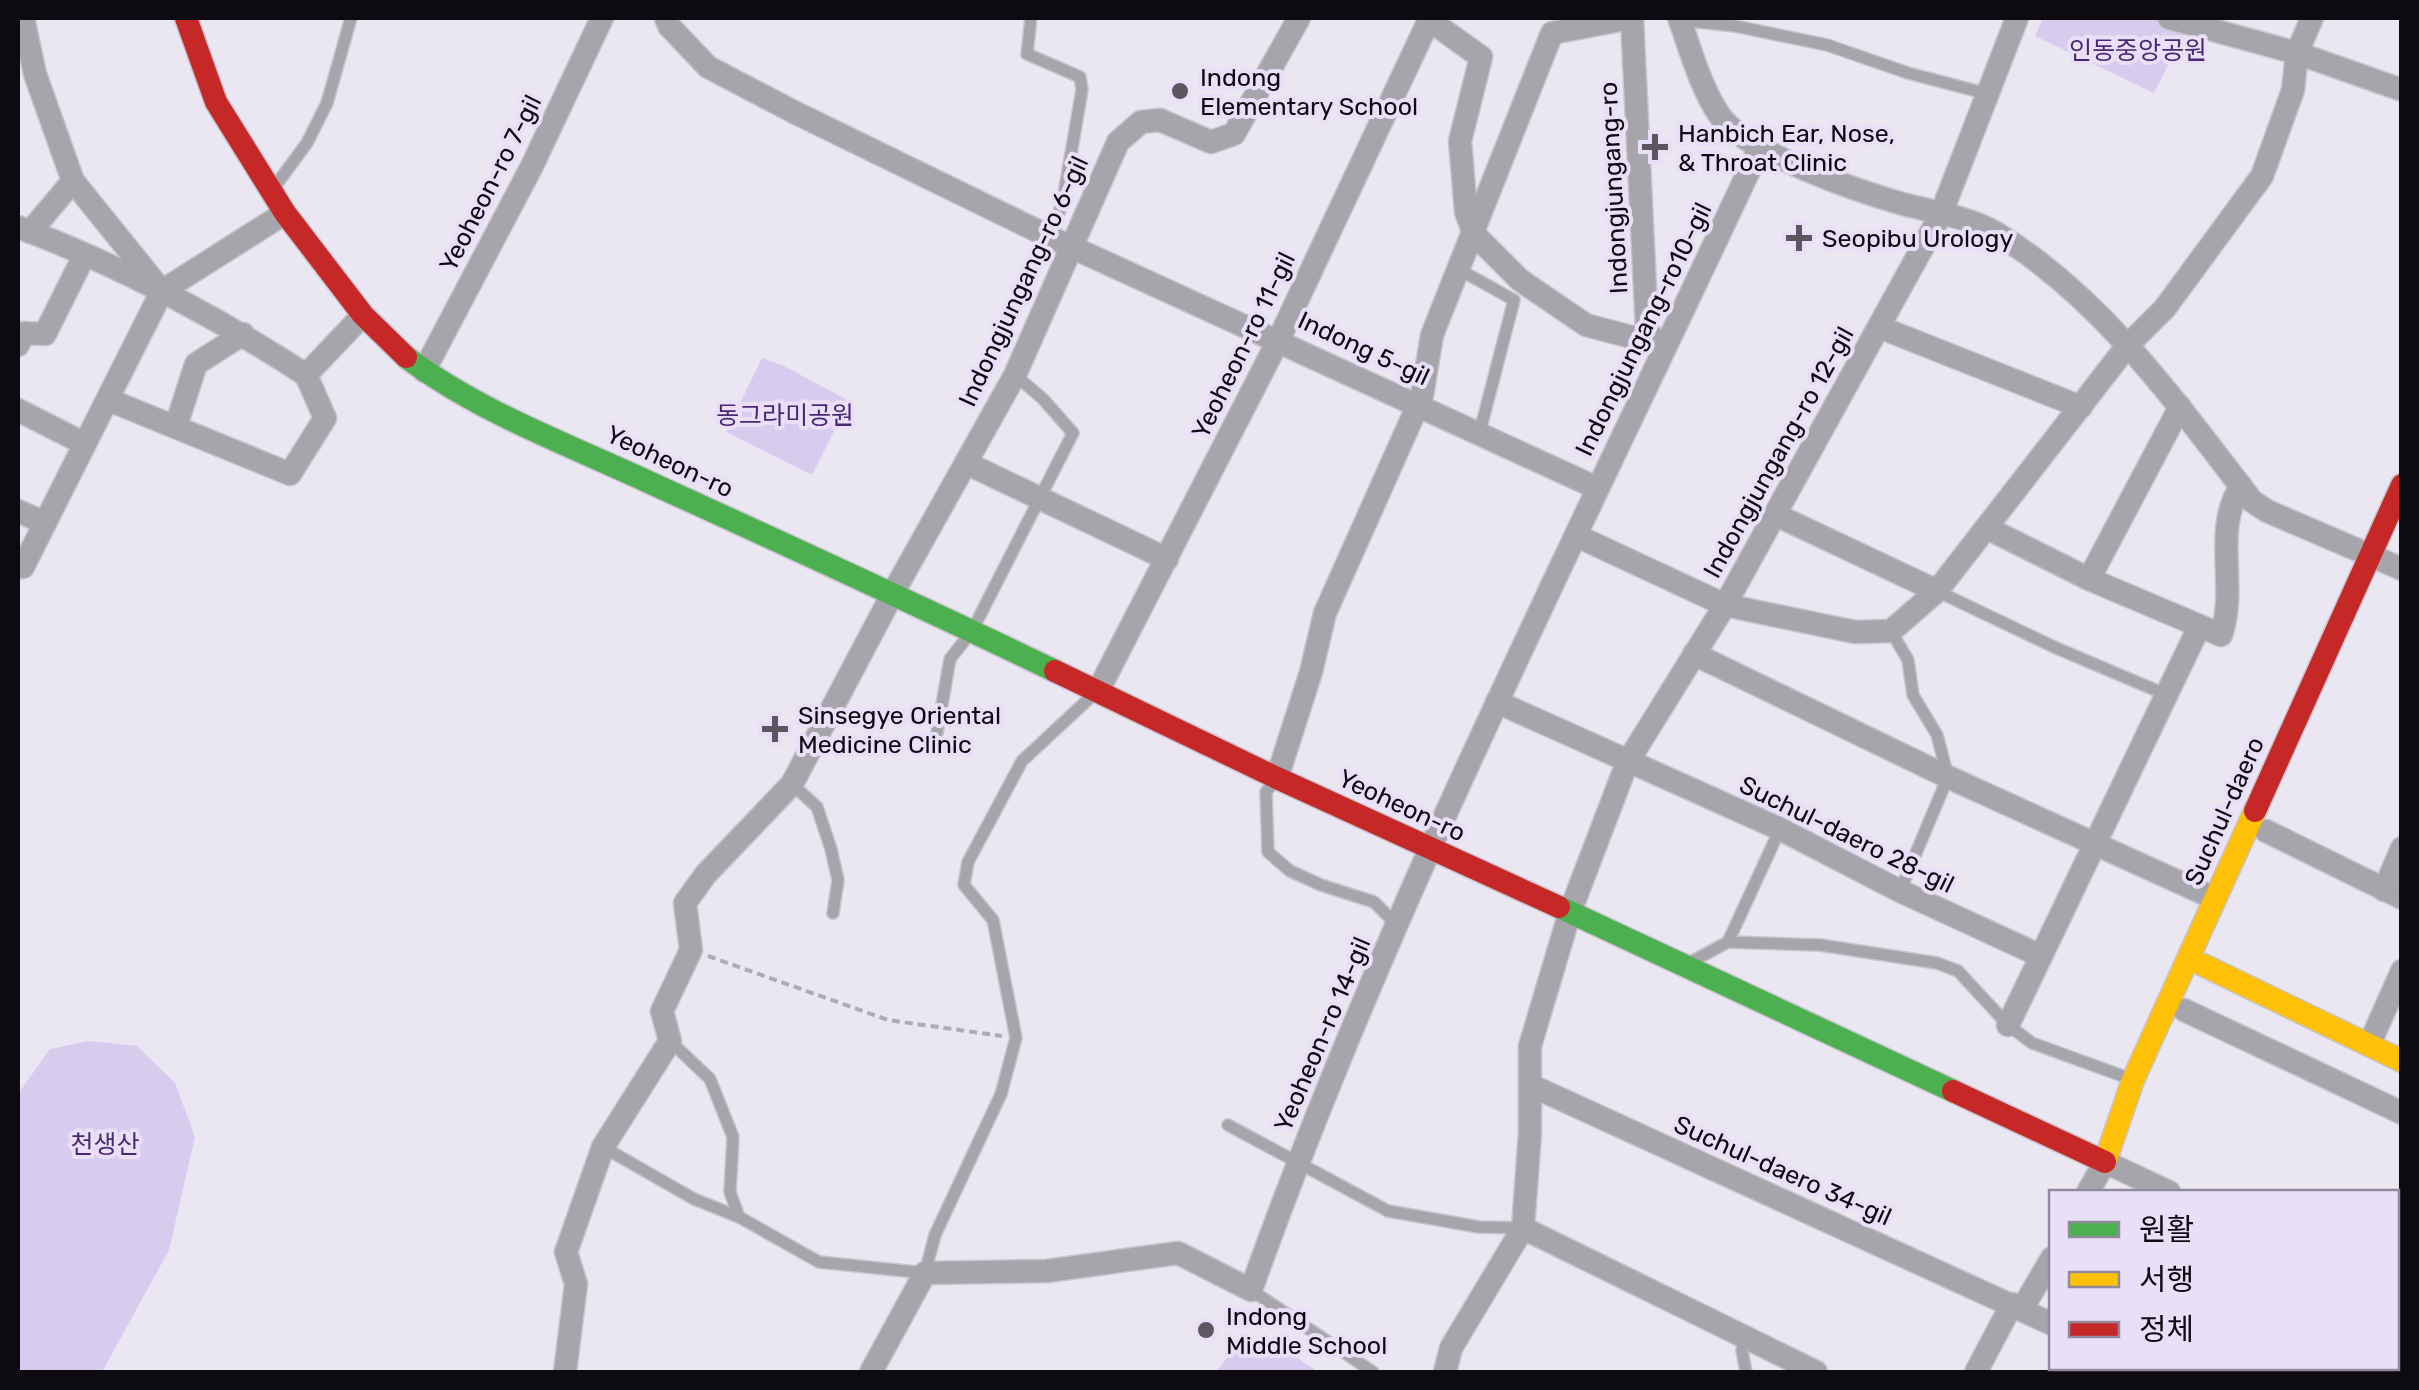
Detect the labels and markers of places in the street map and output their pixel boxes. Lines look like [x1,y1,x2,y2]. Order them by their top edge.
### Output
place label: Indong Elementary School [1200,63,1418,121]
marker: Indong Elementary School [1169,80,1191,102]
place label: Hanbich Ear, Nose, & Throat Clinic [1678,119,1895,177]
marker: Hanbich Ear, Nose, & Throat Clinic [1642,134,1668,160]
place label: Seopibu Urology [1822,224,2013,253]
marker: Seopibu Urology [1786,225,1812,251]
place label: Sinsegye Oriental Medicine Clinic [798,701,1001,759]
marker: Sinsegye Oriental Medicine Clinic [762,716,788,742]
place label: Indong Middle School [1226,1302,1387,1360]
marker: Indong Middle School [1195,1319,1217,1341]

